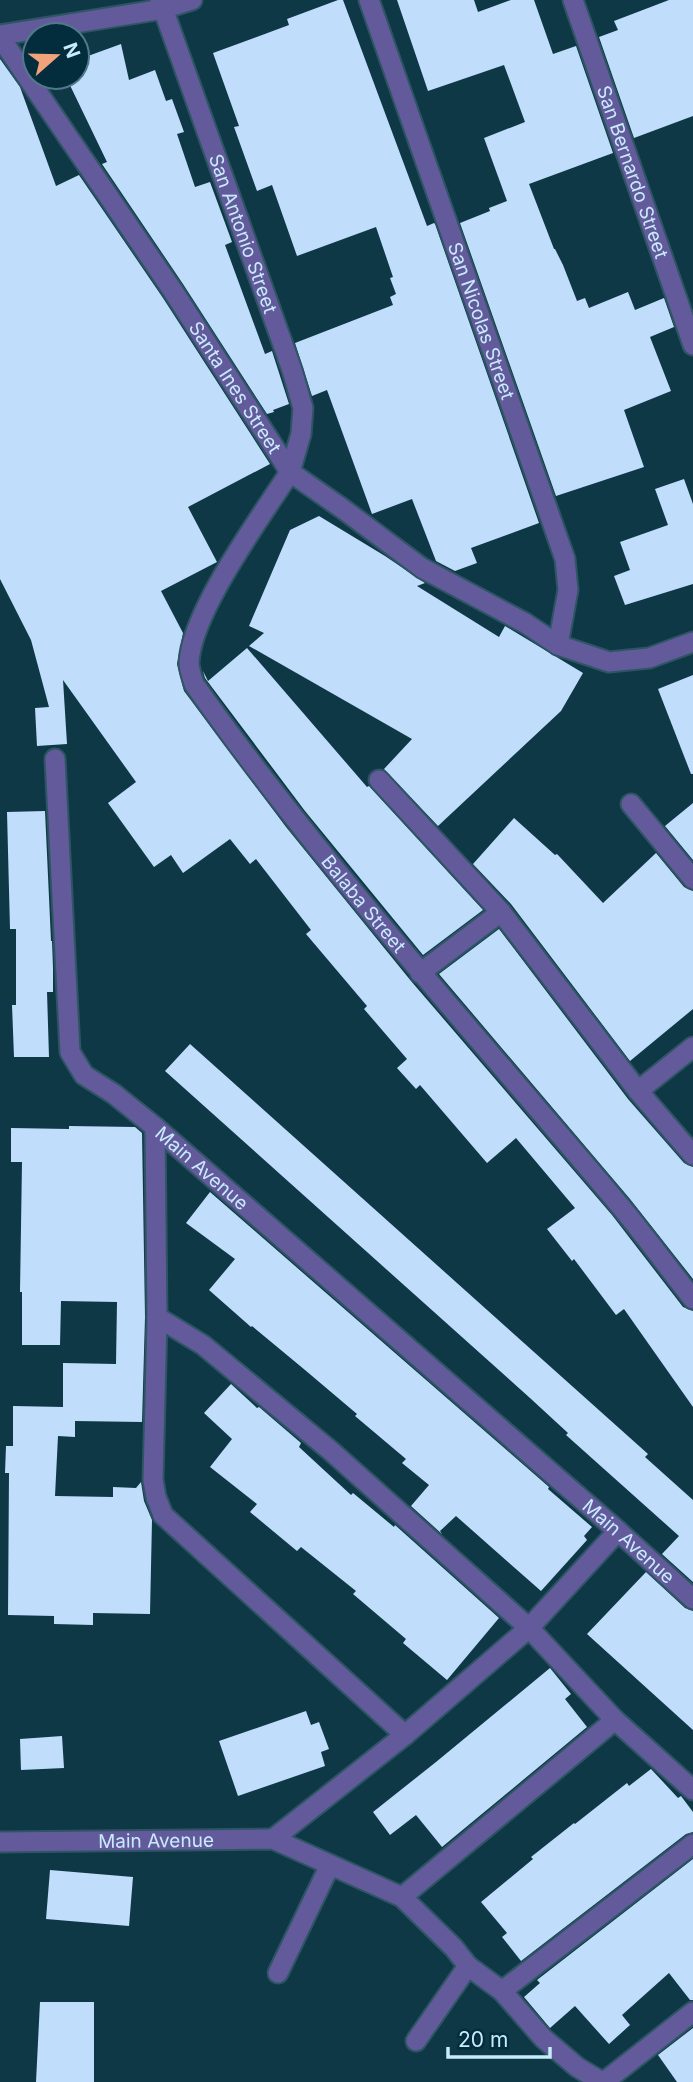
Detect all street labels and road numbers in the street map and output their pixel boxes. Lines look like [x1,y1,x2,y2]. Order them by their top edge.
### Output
street label: San Bernardo Street [592,83,673,261]
street label: San Antonio Street [204,151,282,316]
street label: San Nicolas Street [443,239,520,402]
street label: Santa Ines Street [184,317,286,458]
street label: Balaba Street [317,850,411,957]
street label: Main Avenue [151,1121,253,1215]
street label: Main Avenue [578,1494,680,1588]
street label: Main Avenue [98,1828,214,1852]

